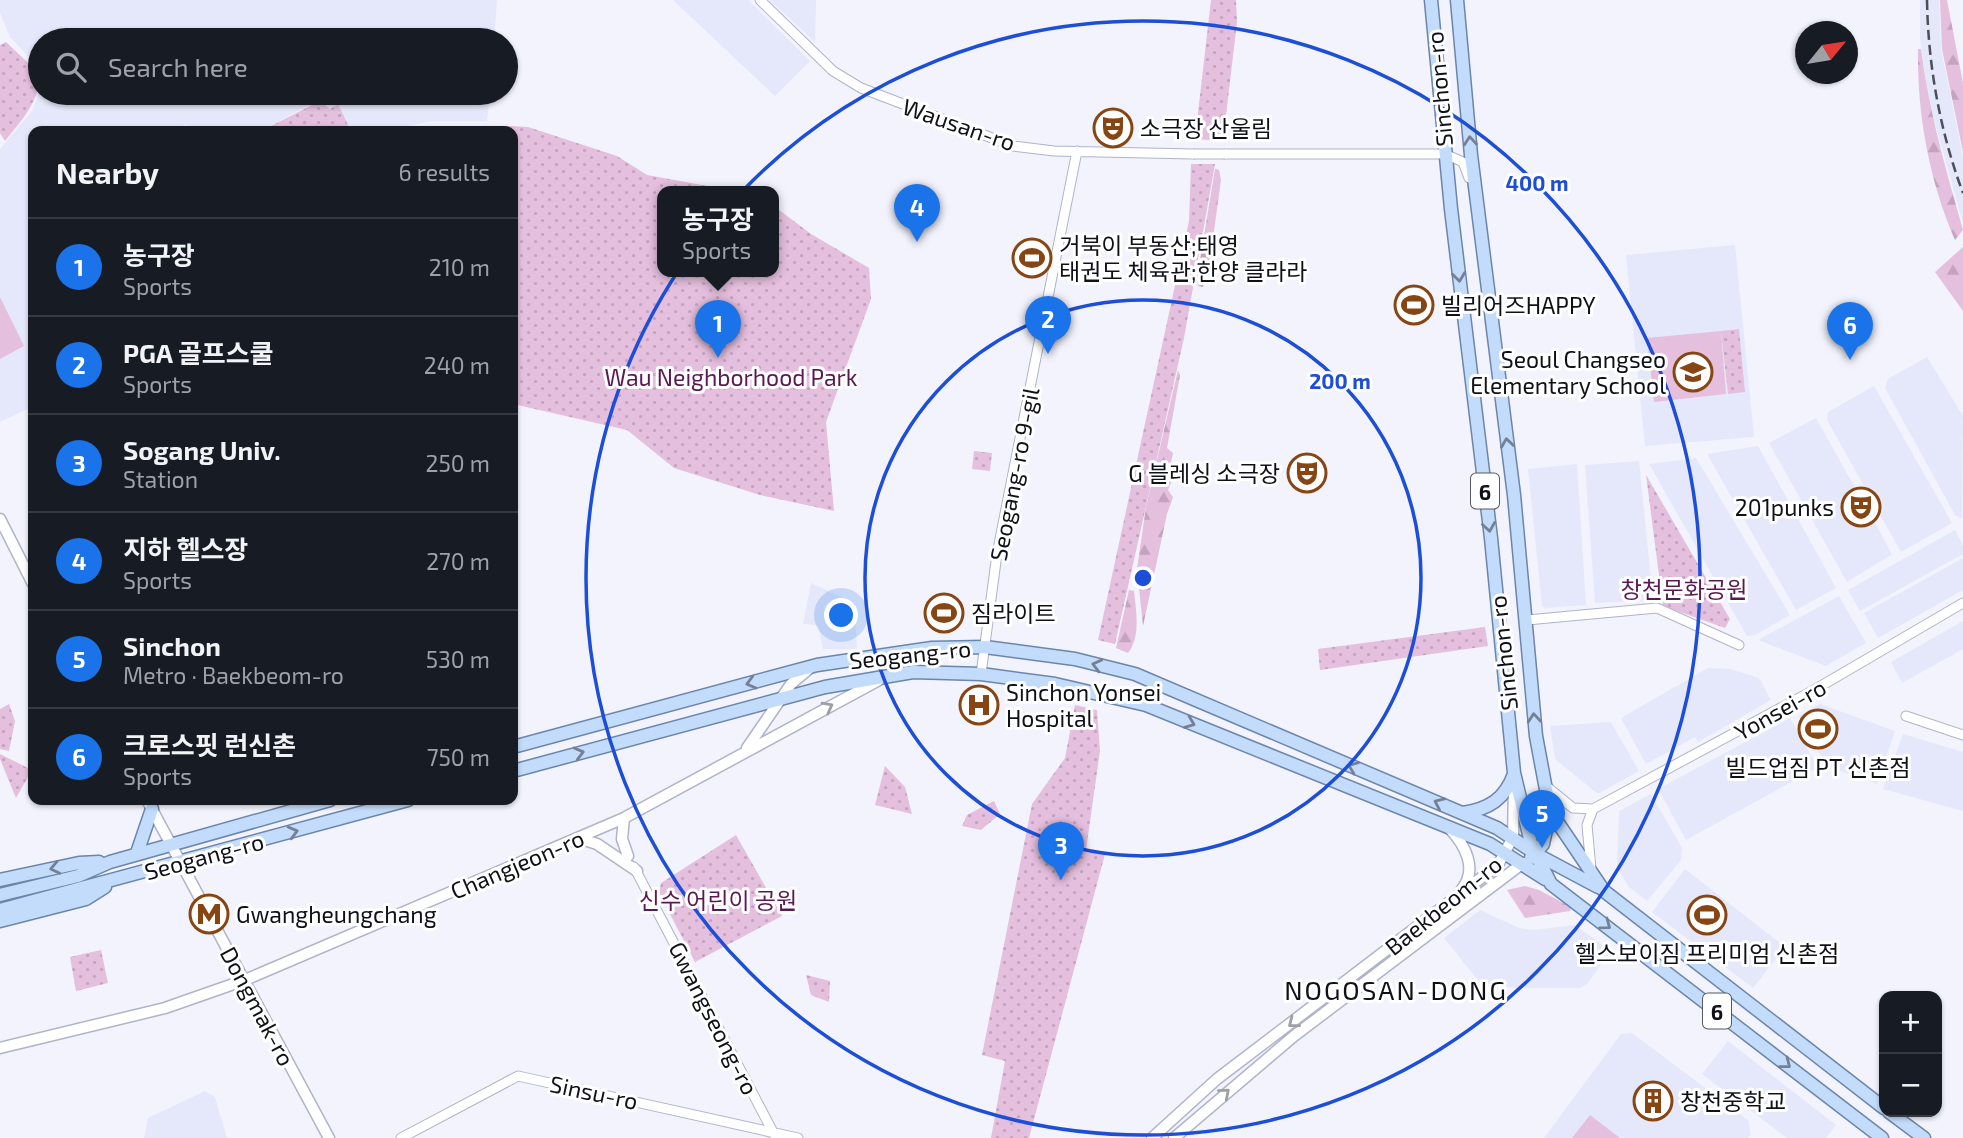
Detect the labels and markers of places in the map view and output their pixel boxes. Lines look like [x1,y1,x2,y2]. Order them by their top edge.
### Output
theatre icon: 소극장 산울림 [1092,107,1134,149]
place label: 소극장 산울림 [1140,114,1272,142]
pin: 4 [894,184,940,242]
place label: 거북이 부동산;태영 태권도 체육관;한양 클라라 [1059,231,1307,285]
sports icon: 거북이 부동산;태영 태권도 체육관;한양 클라라 [1011,237,1053,279]
sports icon: 빌리어즈HAPPY [1393,284,1435,326]
place label: 빌리어즈HAPPY [1441,291,1596,319]
pin: 2 [1025,296,1071,354]
pin: 1 [695,300,741,358]
pin: 6 [1827,302,1873,360]
place label: Seoul Changseo Elementary School [1470,345,1666,399]
school or university icon: Seoul Changseo Elementary School [1672,351,1714,393]
theatre icon: G 블레싱 소극장 [1286,452,1328,494]
place label: G 블레싱 소극장 [1128,459,1280,487]
theatre icon: 201punks [1840,486,1882,528]
place label: 201punks [1735,493,1834,521]
centre of rings [1131,566,1155,590]
sports icon: 짐라이트 [923,592,965,634]
place label: 짐라이트 [971,599,1056,627]
place label: Sinchon Yonsei Hospital [1006,678,1161,732]
hospital icon: Sinchon Yonsei Hospital [958,684,1000,726]
sports icon: 빌드업짐 PT 신촌점 [1797,708,1839,750]
place label: 빌드업짐 PT 신촌점 [1726,753,1910,781]
pin: 5 [1519,790,1565,848]
pin: 3 [1038,822,1084,880]
metro station icon: Gwangheungchang [188,893,230,935]
sports icon: 헬스보이짐 프리미엄 신촌점 [1686,894,1728,936]
place label: Gwangheungchang [236,900,437,928]
place label: 헬스보이짐 프리미엄 신촌점 [1575,939,1839,967]
building icon: 창천중학교 [1632,1080,1674,1122]
place label: 창천중학교 [1680,1087,1786,1115]

